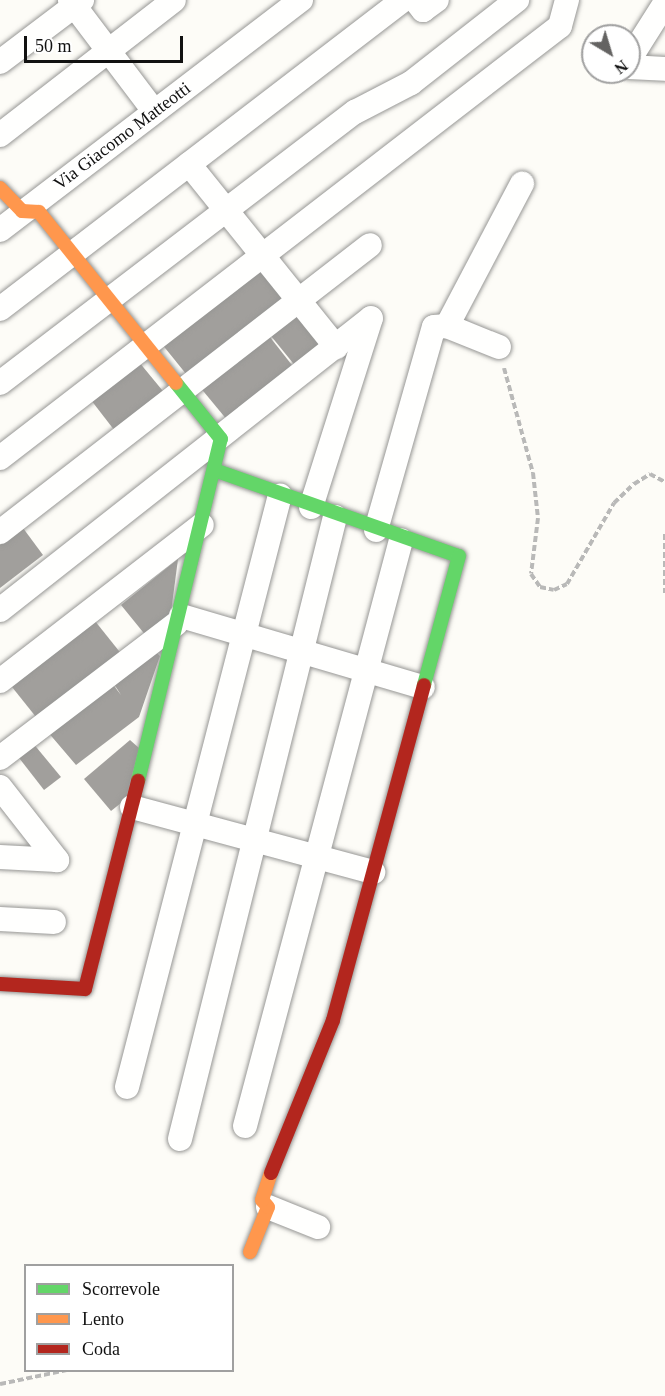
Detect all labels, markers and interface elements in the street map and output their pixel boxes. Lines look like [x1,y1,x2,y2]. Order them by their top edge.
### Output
scale bar [27,24,186,62]
north arrow [581,24,641,84]
text: 50 m [35,36,72,56]
text: N [611,57,631,77]
street label: Via Giacomo Matteotti [49,77,195,195]
legend [24,1264,234,1372]
text: Scorrevole [82,1279,160,1299]
text: Lento [82,1309,124,1329]
text: Coda [82,1339,120,1359]

